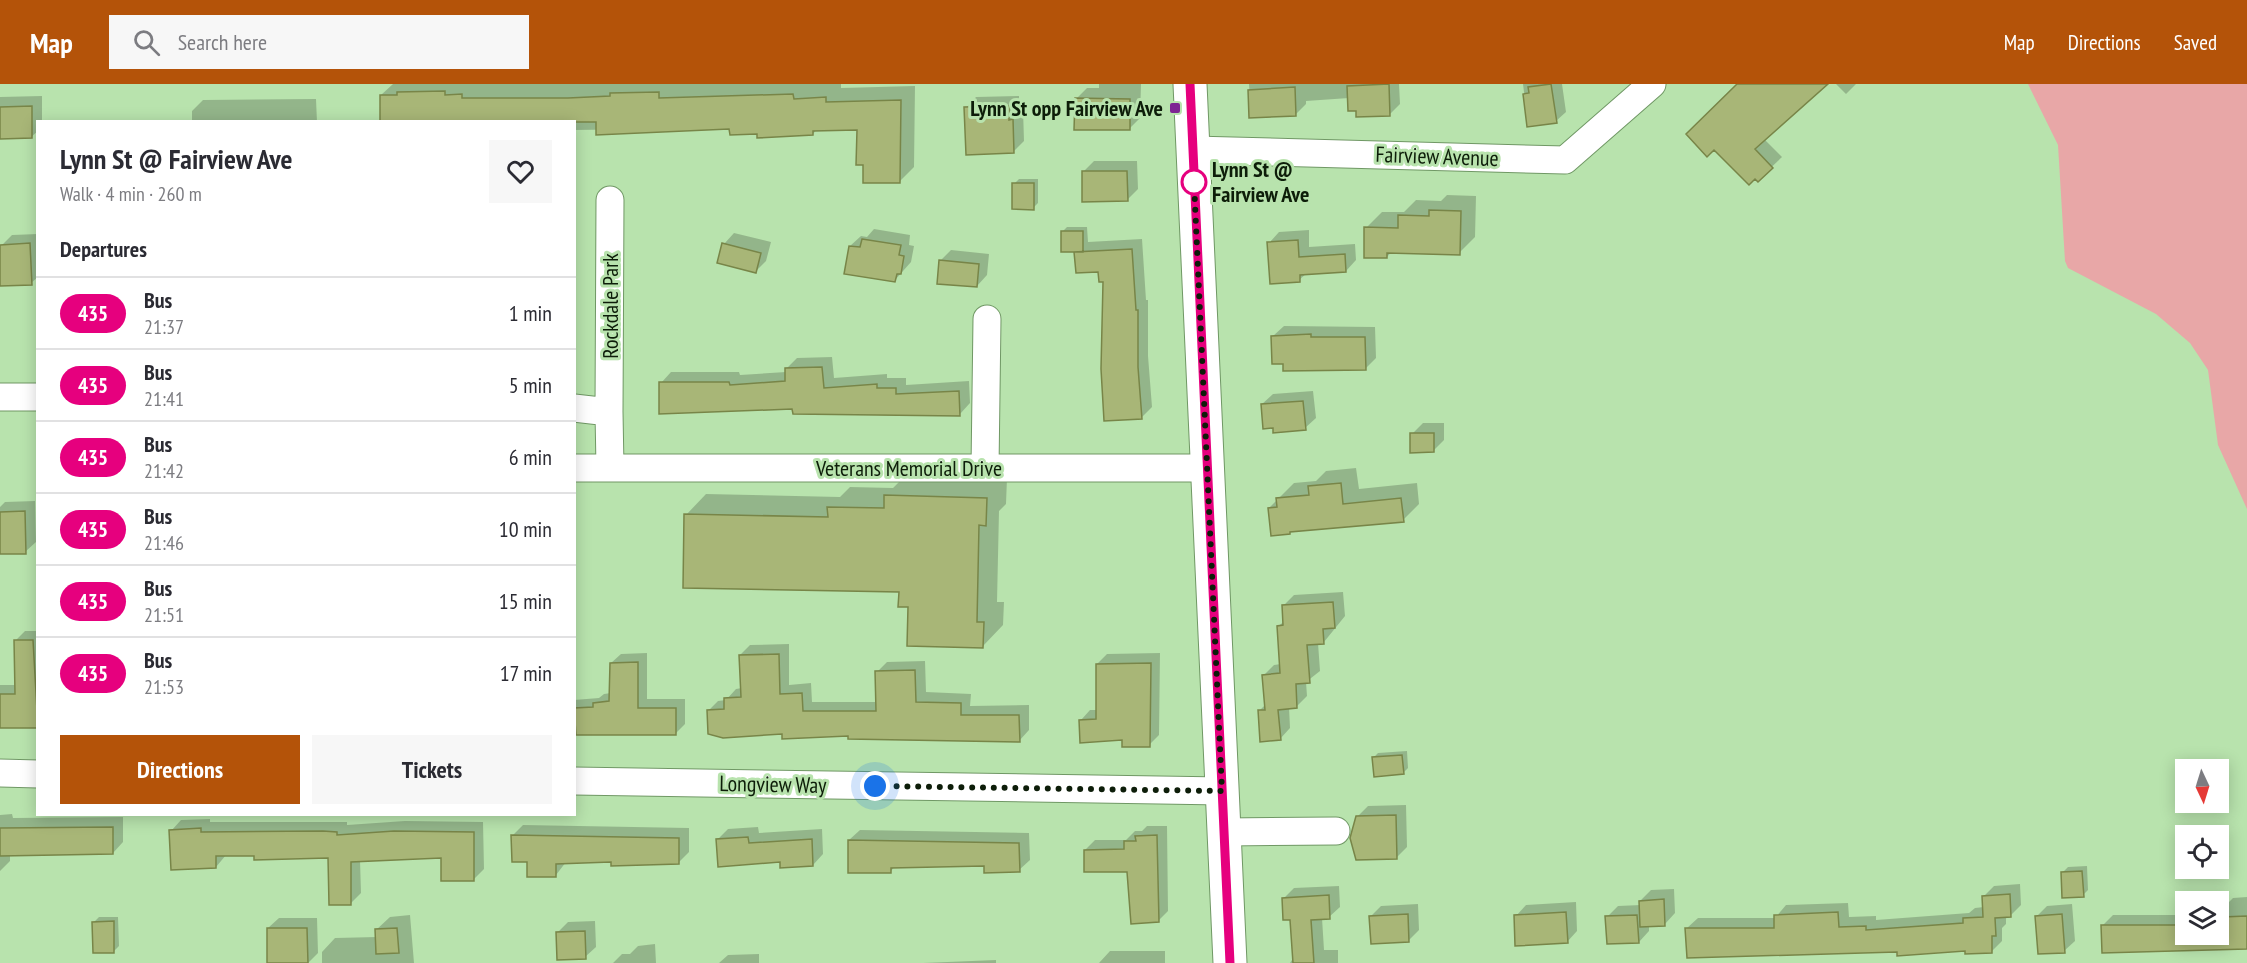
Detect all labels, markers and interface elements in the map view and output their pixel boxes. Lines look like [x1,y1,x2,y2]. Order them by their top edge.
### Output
search box [109,15,529,69]
text: Map [30,24,73,61]
icon: search [130,26,163,59]
text: Search here [178,28,267,56]
text: Map [2004,29,2035,56]
text: Directions [2068,29,2141,56]
text: Saved [2174,29,2217,56]
place label: Lynn St opp Fairview Ave [970,94,1163,122]
marker: Lynn St opp Fairview Ave [1168,101,1182,115]
text: Lynn St @ Fairview Ave [60,140,293,177]
button: heart [489,140,552,203]
street label: Fairview Avenue [1375,140,1499,172]
place label: Lynn St @ Fairview Ave [1212,155,1309,208]
marker: Lynn St @ Fairview Ave [1181,169,1207,195]
text: Walk · 4 min · 260 m [60,181,202,207]
text: Departures [60,235,147,263]
street label: Rockdale Park [596,253,624,359]
text: Bus [144,286,172,314]
text: 1 min [509,299,552,327]
text: 435 [78,300,108,327]
text: 21:37 [144,314,184,340]
text: Bus [144,358,172,386]
text: 5 min [509,371,552,399]
text: 435 [78,372,108,399]
text: 21:41 [144,386,184,412]
text: Bus [144,430,172,458]
text: 6 min [509,443,552,471]
text: 435 [78,444,108,471]
street label: Veterans Memorial Drive [815,454,1002,482]
text: 21:42 [144,458,184,484]
text: Bus [144,502,172,530]
text: 10 min [499,515,552,543]
text: 435 [78,516,108,543]
text: 21:46 [144,530,184,556]
text: Bus [144,574,172,602]
text: 15 min [499,587,552,615]
text: 435 [78,588,108,615]
text: 21:51 [144,602,184,628]
text: Bus [144,646,172,674]
text: 17 min [500,659,552,687]
text: 435 [78,660,108,687]
text: 21:53 [144,674,184,700]
button: Directions [60,735,300,804]
button: Tickets [312,735,552,804]
north arrow [2175,759,2229,813]
map controls [2175,759,2229,945]
street label: Longview Way [719,769,827,799]
your location [860,771,890,801]
button: locate [2175,825,2229,879]
button: layers [2175,891,2229,945]

